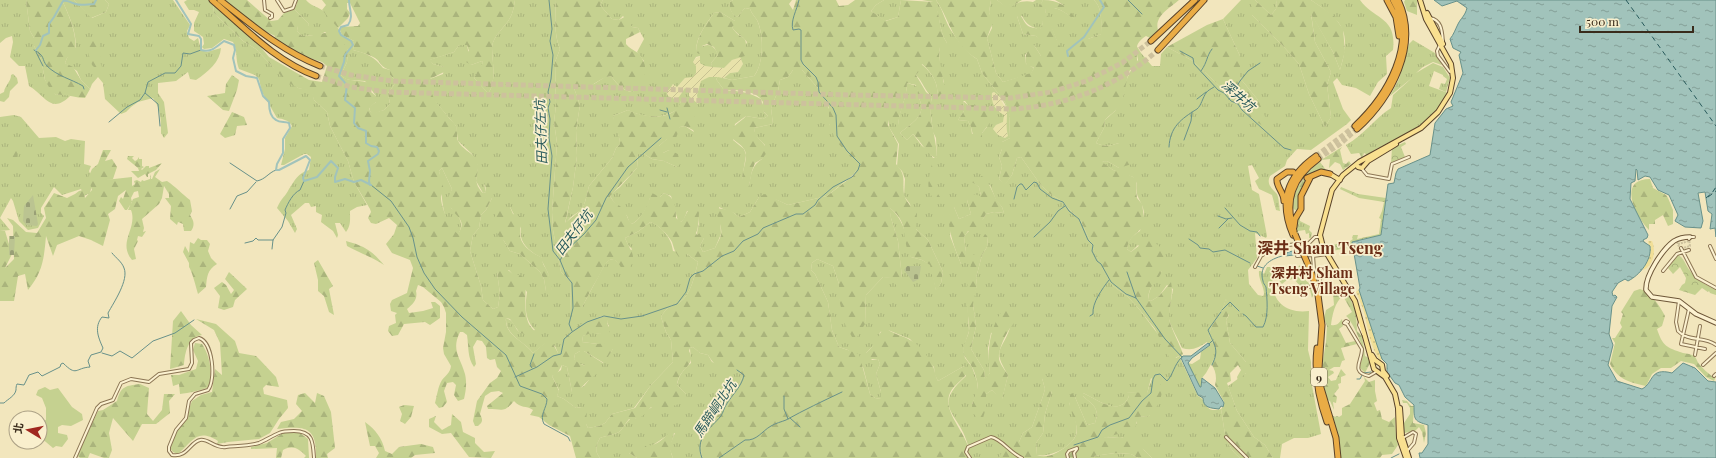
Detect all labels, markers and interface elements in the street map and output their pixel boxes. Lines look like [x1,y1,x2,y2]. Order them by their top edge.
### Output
scale bar [1580,8,1693,34]
text: 500 m [1586,13,1619,29]
water label: 深井坑 [1219,76,1261,116]
water label: 田夫仔左坑 [530,97,550,165]
water label: 田夫仔坑 [551,205,597,258]
district label: 深井 Sham Tseng [1257,237,1383,258]
district label: 深井村 Sham Tseng Village [1269,263,1355,298]
road number: 9 [1311,368,1327,386]
water label: 馬蹄峒北坑 [689,375,740,440]
north arrow [8,410,48,450]
text: 北 [9,421,26,435]

